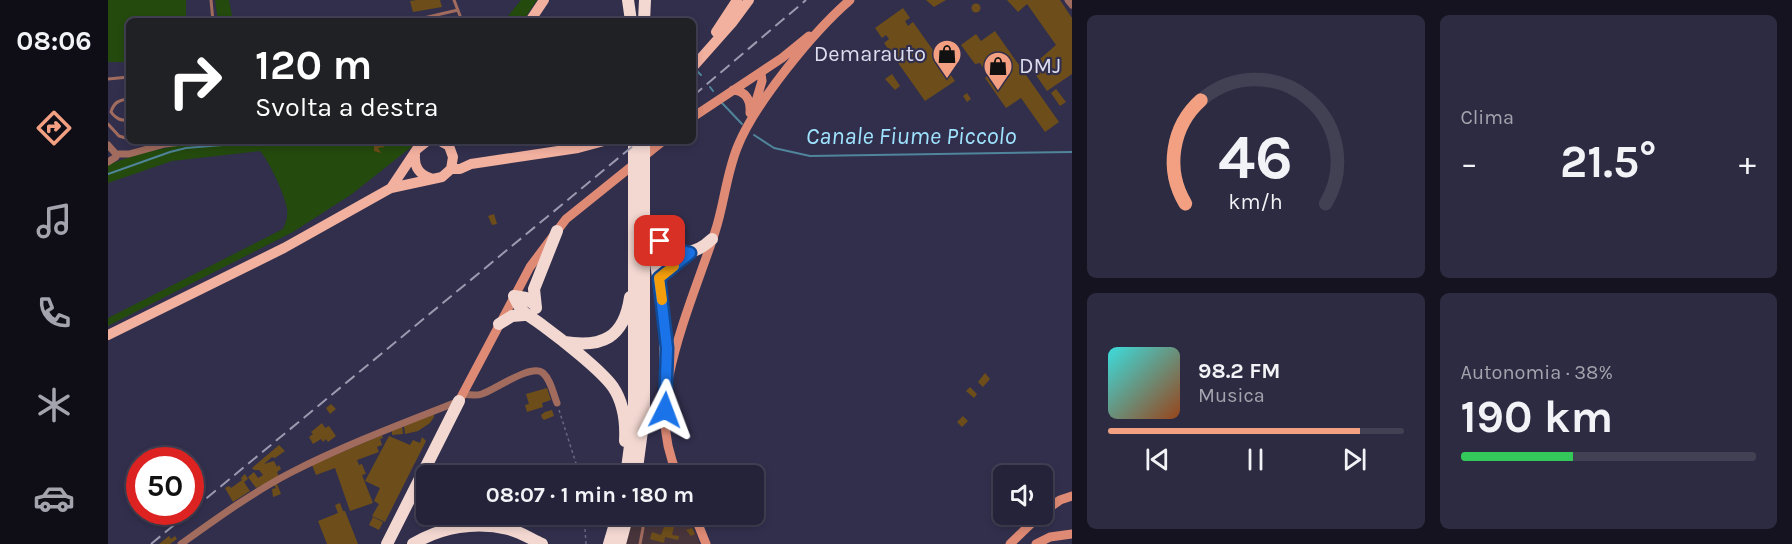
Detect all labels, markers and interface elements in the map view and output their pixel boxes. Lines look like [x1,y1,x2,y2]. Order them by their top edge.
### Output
text: 08:06 [16,25,92,57]
shop icon: Demarauto [931,38,963,80]
text: 120 m [255,40,372,90]
place label: Demarauto [814,41,926,67]
icon: right [156,42,234,120]
shop icon: DMJ [982,50,1014,92]
place label: DMJ [1019,53,1061,79]
text: Svolta a destra [255,91,439,123]
text: Clima [1461,106,1514,129]
icon: directions [33,107,75,149]
text: 46 [1218,121,1293,194]
water label: Canale Fiume Piccolo [806,122,1016,150]
text: 21.5° [1560,136,1657,188]
text: − [1461,144,1478,182]
text: + [1739,144,1756,182]
text: km/h [1229,189,1283,214]
icon: music [33,200,75,242]
pin [634,215,685,266]
icon: arrive [643,224,676,257]
icon: phone [33,292,75,334]
text: 98.2 FM [1198,358,1281,384]
text: Autonomia · 38% [1461,361,1613,384]
position arrow [633,378,697,442]
icon: climate [33,384,75,426]
text: Musica [1198,384,1265,407]
text: 190 km [1461,391,1613,443]
icon: previous [1141,443,1174,476]
icon: pause [1239,443,1272,476]
icon: next [1338,443,1371,476]
speed limit sign: 50 [126,447,204,525]
map controls [993,465,1053,525]
button: sound [993,465,1053,525]
icon: car [33,477,75,519]
text: 08:07 · 1 min · 180 m [486,482,694,508]

